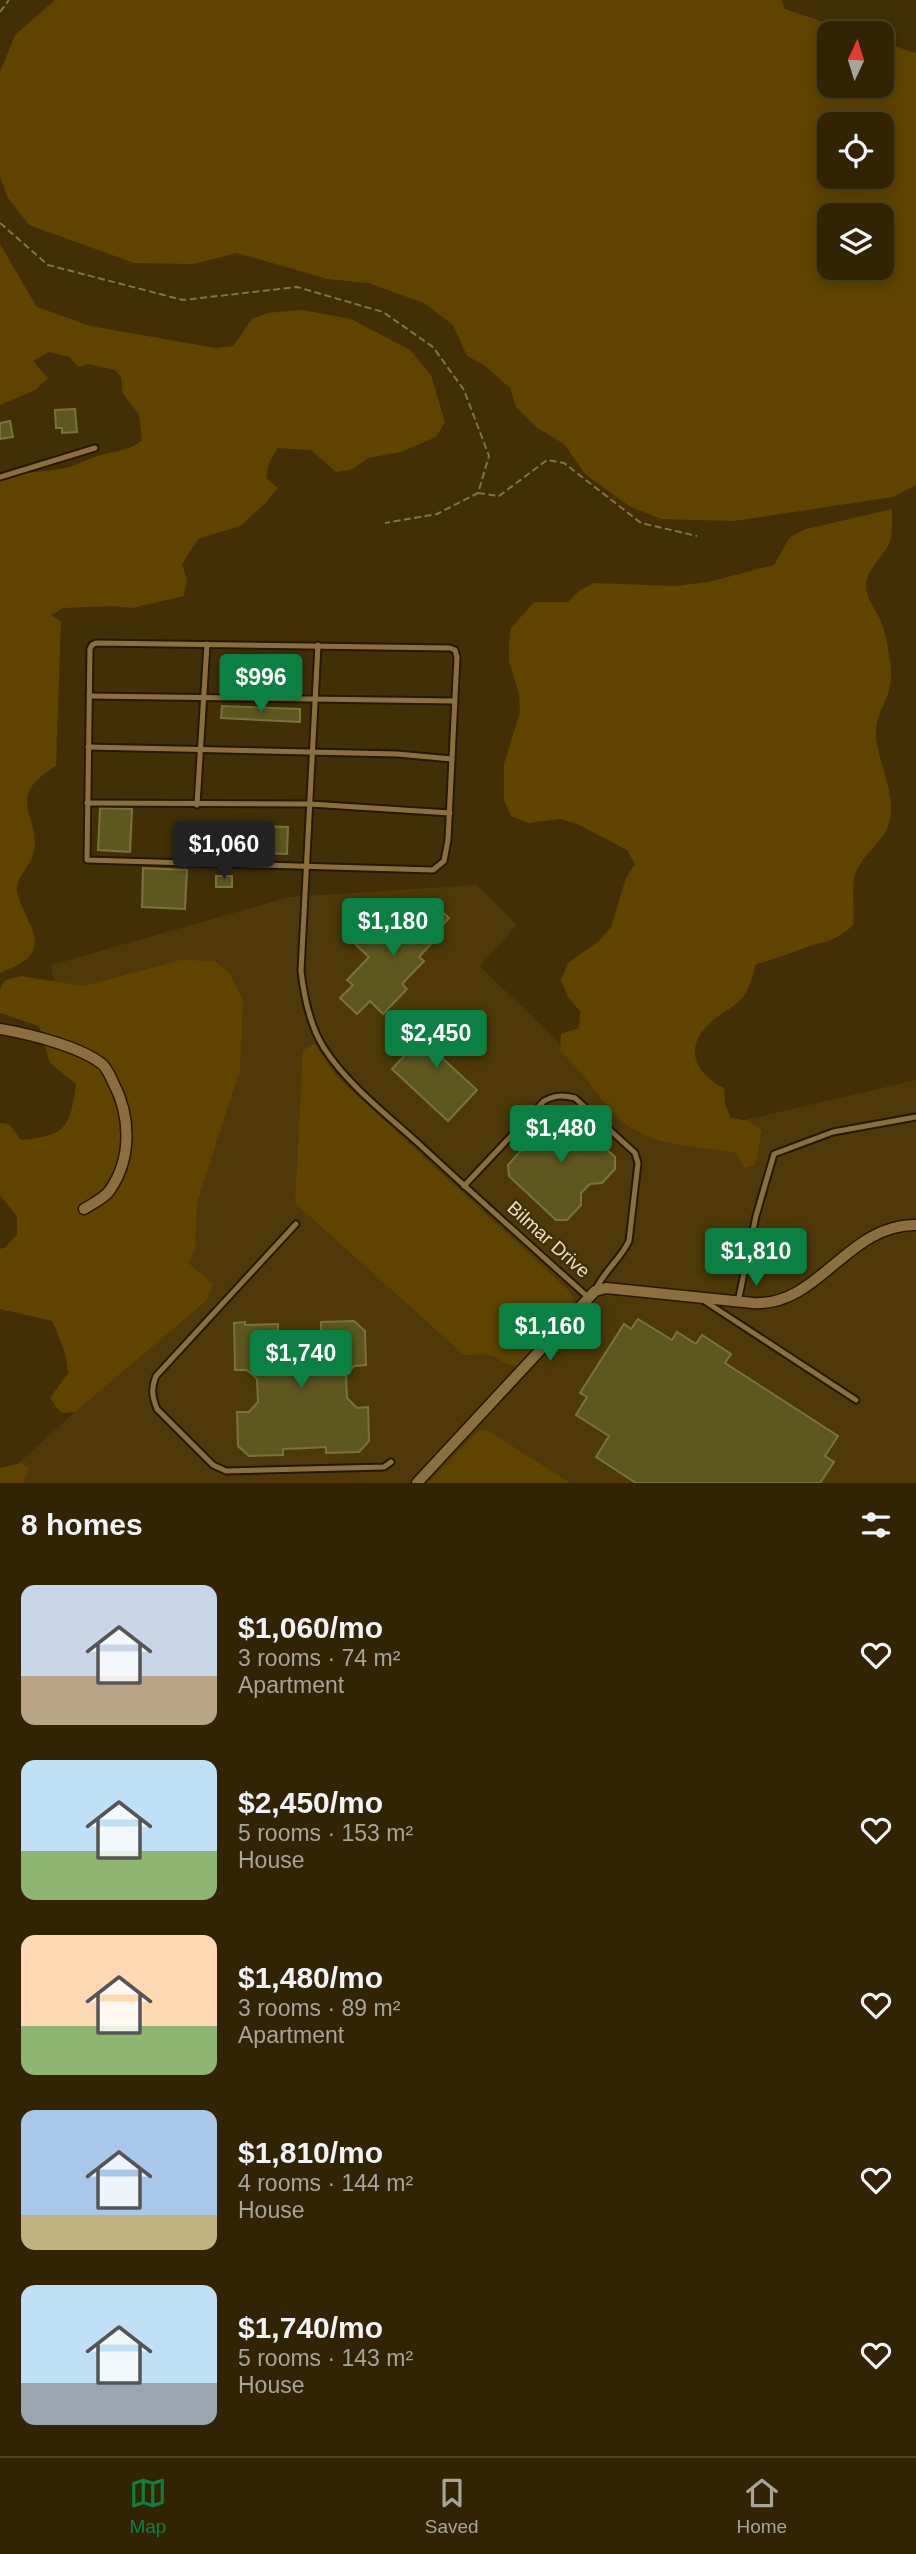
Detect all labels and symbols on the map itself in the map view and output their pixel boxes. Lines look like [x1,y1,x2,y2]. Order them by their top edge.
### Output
north arrow [817,21,894,98]
pin: $996 [220,654,302,714]
pin: $1,060 [167,822,281,881]
pin: $1,180 [336,898,450,958]
pin: $2,450 [379,1010,493,1070]
pin: $1,480 [504,1106,618,1165]
street label: Bilmar Drive [503,1197,594,1282]
pin: $1,810 [699,1228,813,1288]
pin: $1,160 [493,1304,607,1363]
pin: $1,740 [244,1330,358,1390]

